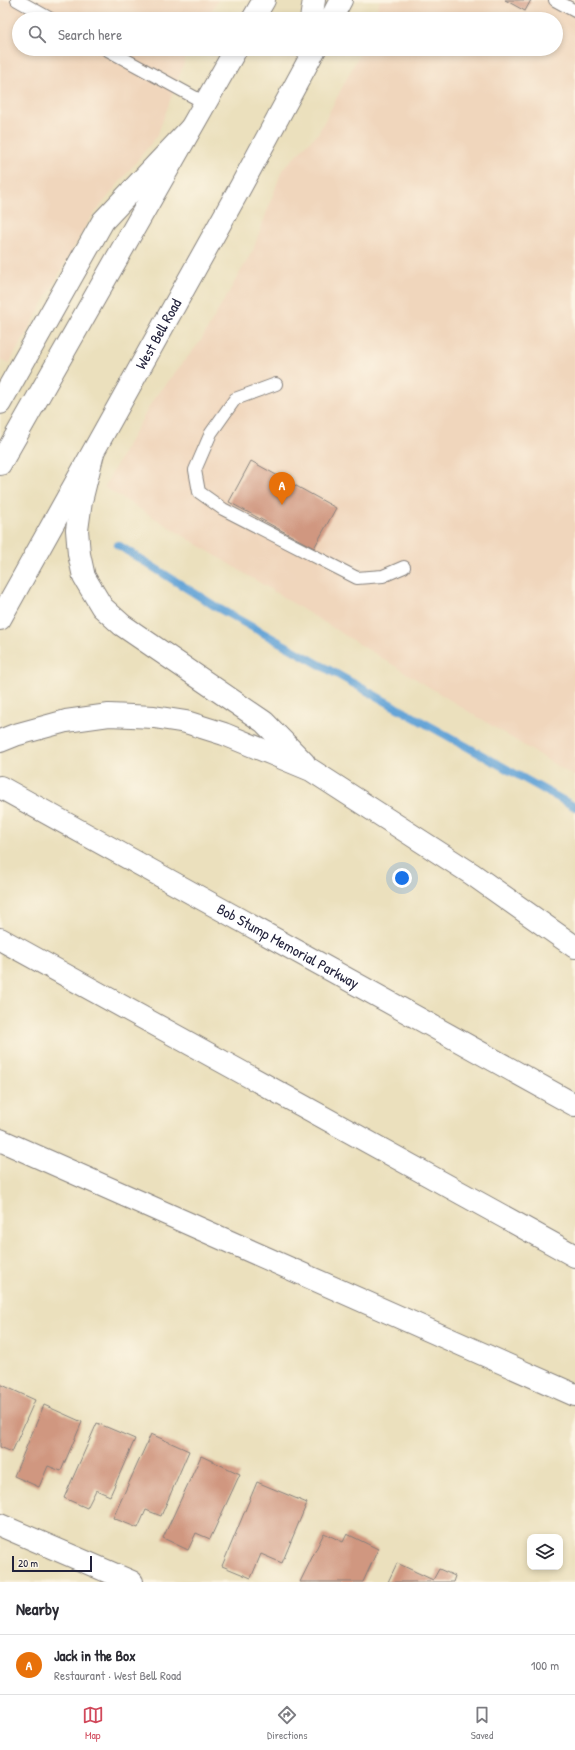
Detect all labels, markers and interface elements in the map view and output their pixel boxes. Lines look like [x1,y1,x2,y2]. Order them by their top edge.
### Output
search box [12,12,563,56]
icon: search [26,23,48,45]
text: Search here [58,24,122,45]
street label: West Bell Road [130,295,186,373]
pin: A [269,472,295,505]
your location [392,868,412,888]
street label: Bob Stump Memorial Parkway [213,898,363,994]
map controls [527,1534,563,1570]
button: layers [527,1534,563,1570]
scale bar [12,1554,92,1573]
text: 20 m [18,1556,38,1570]
text: Nearby [16,1597,59,1620]
text: Jack in the Box [54,1645,136,1666]
text: A [26,1656,32,1674]
text: 100 m [531,1656,559,1674]
text: Restaurant · West Bell Road [54,1666,181,1684]
tab: Map [82,1704,104,1742]
tab: Directions [267,1704,308,1742]
tab: Saved [471,1704,493,1742]

